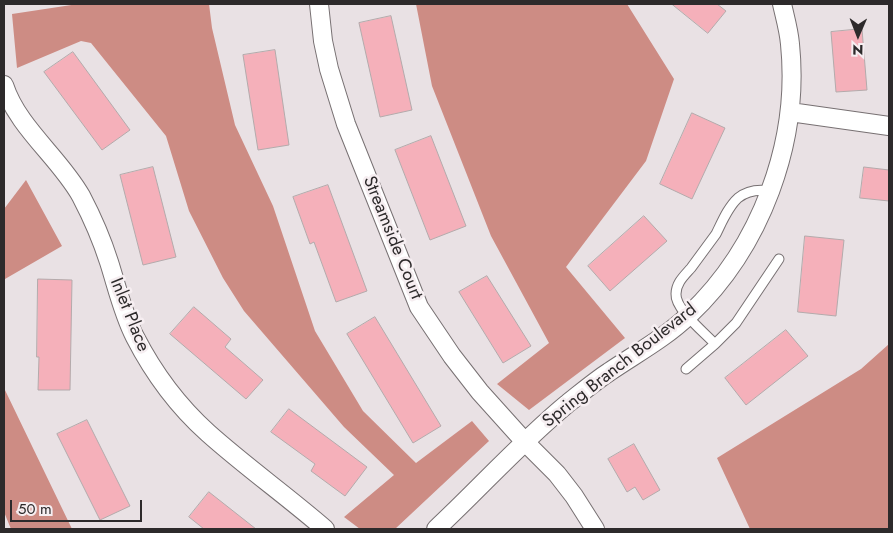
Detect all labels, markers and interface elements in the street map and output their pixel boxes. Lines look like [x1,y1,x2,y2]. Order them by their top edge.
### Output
north arrow [833,10,883,60]
text: N [852,40,863,60]
street label: Streamside Court [357,173,427,303]
street label: Inlet Place [104,275,154,355]
street label: Spring Branch Boulevard [539,299,701,433]
scale bar [12,490,145,522]
text: 50 m [18,498,52,520]

